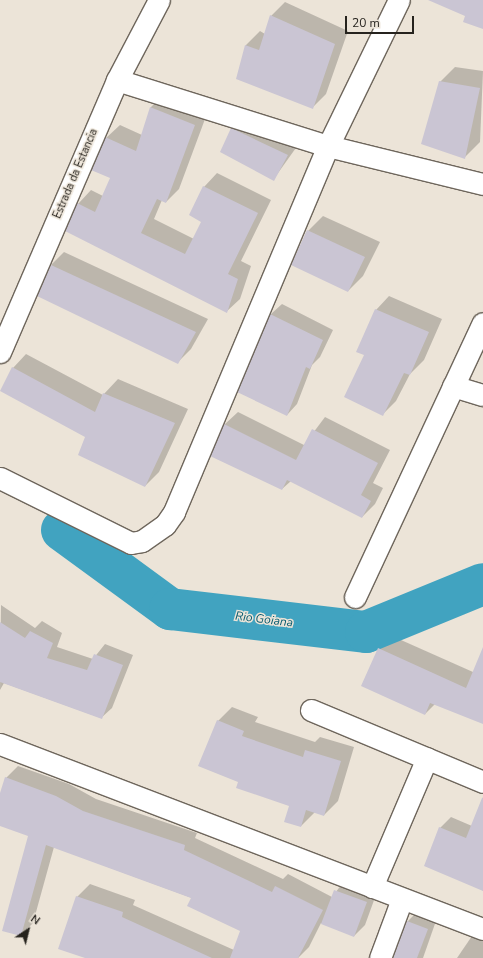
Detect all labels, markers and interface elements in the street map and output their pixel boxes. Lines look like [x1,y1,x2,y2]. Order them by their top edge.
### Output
scale bar [347,8,416,34]
text: 20 m [352,15,380,31]
street label: Estrada da Estancia [51,127,101,221]
water label: Rio Goiana [234,609,294,631]
north arrow [8,910,48,950]
text: N [27,911,43,928]

